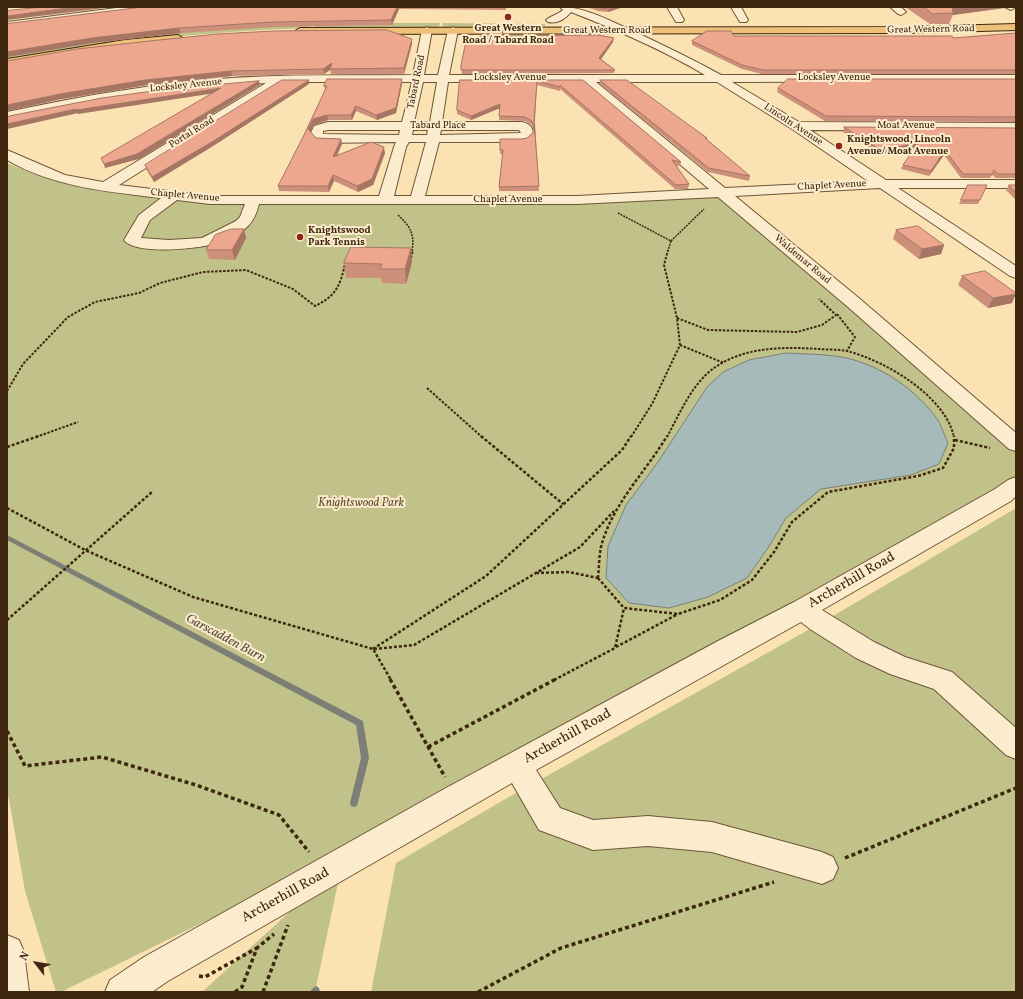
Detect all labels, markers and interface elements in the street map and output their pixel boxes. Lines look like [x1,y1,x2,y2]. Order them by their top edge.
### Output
marker: Great Western Road / Tabard Road [503,12,513,22]
place label: Great Western Road / Tabard Road [462,23,554,46]
street label: Great Western Road [887,23,975,37]
street label: Great Western Road [563,25,651,37]
street label: Tabard Road [405,54,429,110]
street label: Locksley Avenue [474,72,546,84]
street label: Locksley Avenue [798,72,870,84]
street label: Locksley Avenue [149,76,223,96]
street label: Lincoln Avenue [761,101,825,149]
street label: Portal Road [167,114,217,152]
street label: Tabard Place [410,120,466,132]
street label: Moat Avenue [877,120,935,132]
place label: Knightswood, Lincoln Avenue/ Moat Avenue [847,134,951,158]
marker: Knightswood, Lincoln Avenue/ Moat Avenue [834,141,844,151]
street label: Chaplet Avenue [797,178,867,194]
street label: Chaplet Avenue [150,187,220,205]
street label: Chaplet Avenue [473,194,543,206]
place label: Knightswood Park Tennis [308,225,371,248]
marker: Knightswood Park Tennis [295,232,305,242]
street label: Waldemar Road [771,233,833,287]
park label: Knightswood Park [318,497,404,511]
street label: Archerhill Road [805,549,899,613]
water label: Garscadden Burn [183,612,267,666]
street label: Archerhill Road [521,706,615,768]
street label: Archerhill Road [239,865,333,927]
north arrow [16,943,56,983]
text: N [17,949,34,964]

